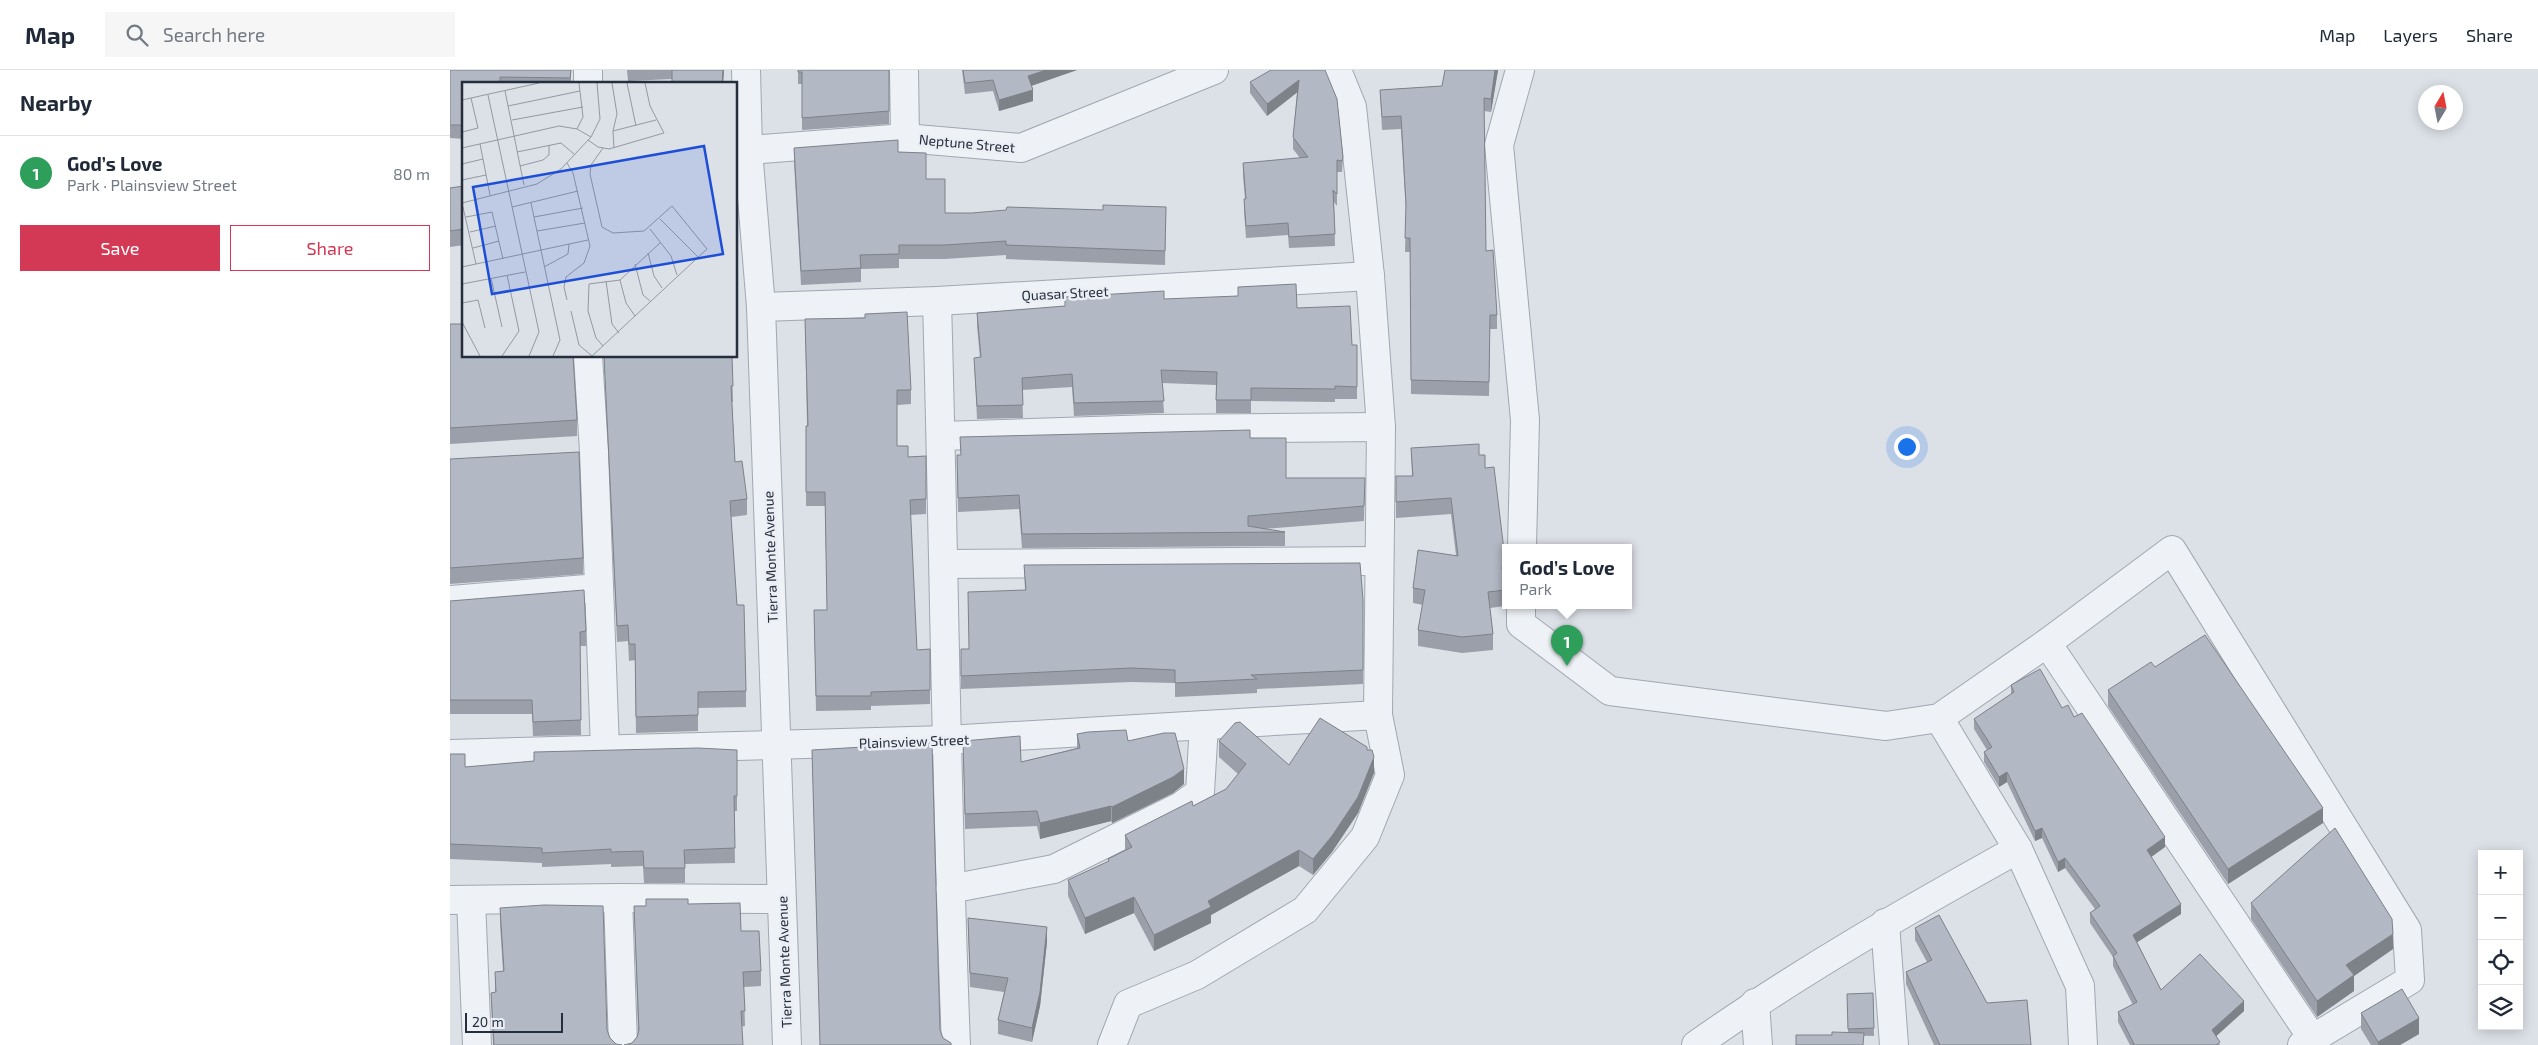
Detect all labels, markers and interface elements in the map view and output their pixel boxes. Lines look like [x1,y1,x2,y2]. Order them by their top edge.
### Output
search box [105,12,455,57]
text: Map [25,20,75,49]
icon: search [123,21,151,49]
text: Search here [163,23,265,46]
text: Map [2319,24,2355,46]
text: Layers [2383,24,2438,46]
text: Share [2466,24,2513,46]
inset map [462,82,738,358]
north arrow [2418,85,2463,130]
text: Nearby [20,90,92,115]
street label: Neptune Street [918,130,1016,156]
text: God’s Love [67,152,163,175]
text: 1 [33,164,39,183]
text: 80 m [393,164,430,183]
text: Park · Plainsview Street [67,175,237,194]
button: Save [20,225,220,271]
button: Share [230,225,430,271]
street label: Quasar Street [1021,282,1109,304]
your location [1894,434,1920,460]
street label: Tierra Monte Avenue [759,491,781,623]
popup [1502,544,1632,609]
text: God’s Love [1519,556,1615,579]
text: Park [1519,579,1552,598]
pin: 1 [1551,625,1583,666]
street label: Plainsview Street [858,731,970,751]
map controls [2478,850,2523,1030]
button: + [2478,850,2523,895]
button: − [2478,895,2523,940]
street label: Tierra Monte Avenue [773,896,795,1028]
button: locate [2478,940,2523,985]
button: layers [2478,985,2523,1030]
scale bar [465,1010,562,1033]
text: 20 m [472,1013,504,1030]

